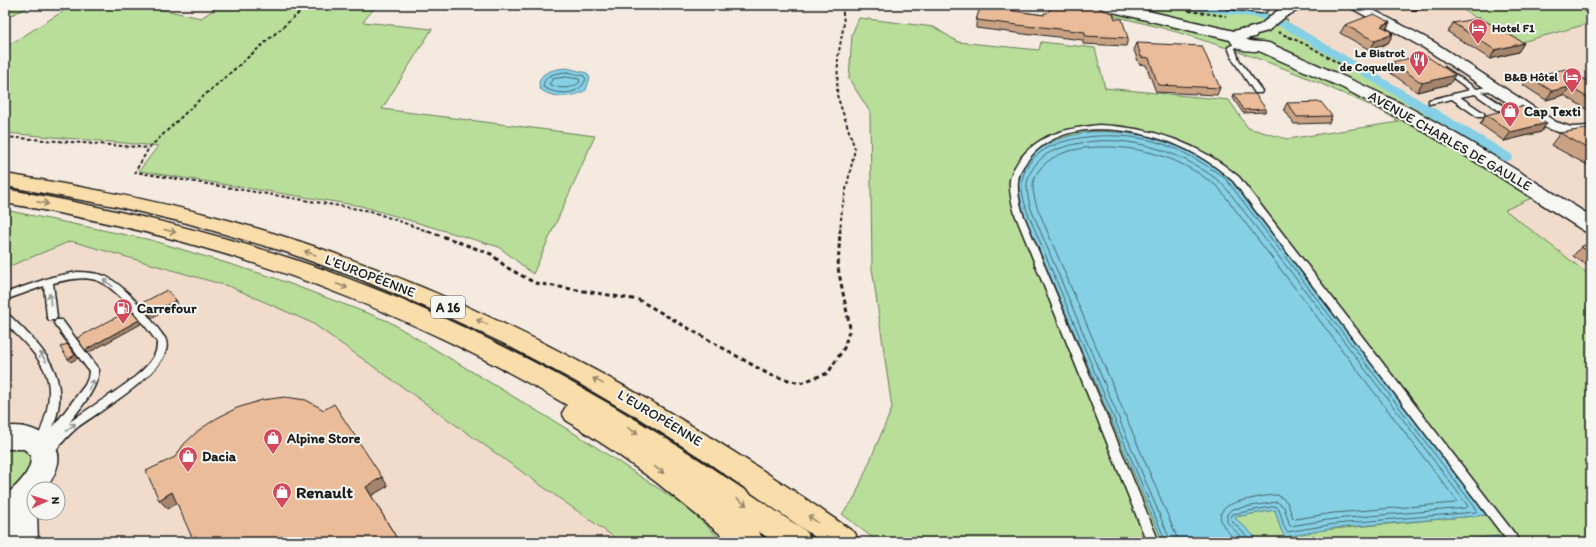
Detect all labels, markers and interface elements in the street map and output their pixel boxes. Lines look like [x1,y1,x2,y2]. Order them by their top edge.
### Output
hotel icon: Hotel F1 [1467,17,1489,45]
place label: Hotel F1 [1492,21,1535,35]
place label: Le Bistrot de Coquelles [1340,46,1406,75]
restaurant icon: Le Bistrot de Coquelles [1408,49,1430,77]
hotel icon: B&B Hôtel [1561,66,1583,94]
place label: B&B Hôtel [1504,70,1559,84]
street label: AVENUE CHARLES DE GAULLE [1365,87,1535,195]
shop icon: Cap Texti [1499,100,1521,128]
place label: Cap Texti [1524,103,1581,120]
one-way arrow [37,199,50,207]
one-way arrow [164,227,177,235]
one-way arrow [304,248,316,256]
street label: L'EUROPÉENNE [322,251,418,301]
one-way arrow [103,279,114,287]
one-way arrow [335,283,347,291]
one-way arrow [46,293,54,306]
road number: A 16 [431,296,465,318]
fuel station icon: Carrefour [112,297,134,325]
place label: Carrefour [137,300,197,317]
one-way arrow [476,318,488,325]
one-way arrow [39,352,47,363]
one-way arrow [592,377,604,385]
one-way arrow [88,379,95,391]
street label: L'EUROPÉENNE [615,386,706,450]
one-way arrow [66,422,76,431]
shop icon: Alpine Store [262,427,284,455]
one-way arrow [627,427,638,435]
place label: Alpine Store [286,430,361,447]
shop icon: Dacia [177,445,199,473]
place label: Dacia [202,448,237,465]
one-way arrow [654,465,665,474]
north arrow [26,481,66,521]
shop icon: Renault [271,481,293,509]
place label: Renault [296,482,354,502]
text: N [49,496,62,505]
one-way arrow [736,498,747,506]
one-way arrow [808,515,819,523]

